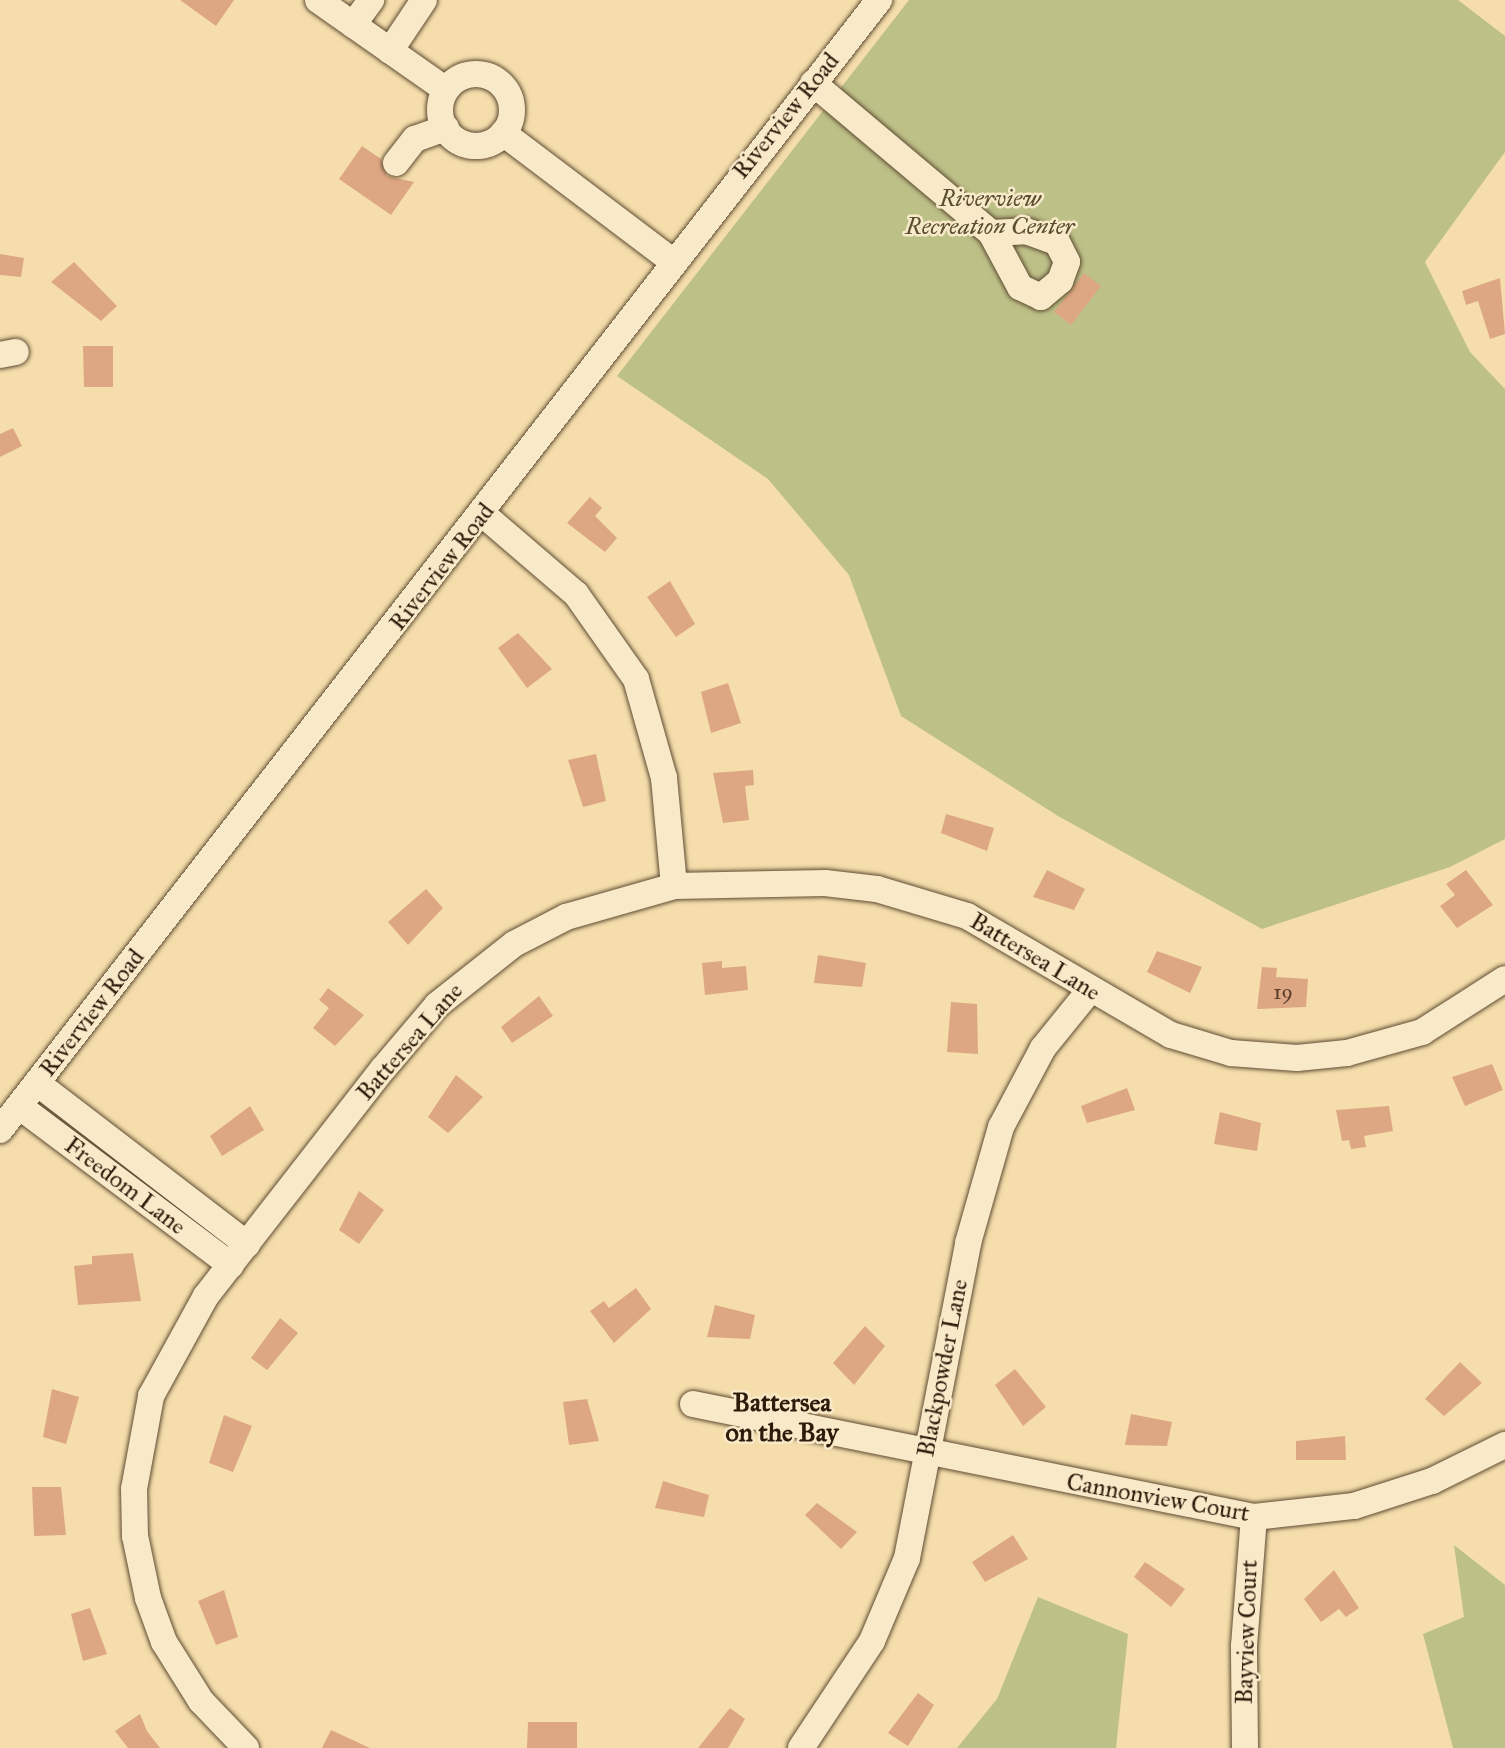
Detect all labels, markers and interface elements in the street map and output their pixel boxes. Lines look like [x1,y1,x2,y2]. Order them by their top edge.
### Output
street label: Riverview Road [726,47,846,185]
park label: Riverview Recreation Center [905,185,1075,241]
street label: Riverview Road [383,498,501,636]
street label: Battersea Lane [965,907,1105,1007]
street label: Riverview Road [33,944,151,1082]
street label: Battersea Lane [351,977,469,1107]
house number: 19 [1273,979,1293,1005]
street label: Freedom Lane [59,1131,191,1241]
street label: Blackpowder Lane [912,1277,974,1459]
district label: Battersea on the Bay [725,1387,839,1448]
street label: Cannonview Court [1064,1468,1252,1528]
street label: Bayview Court [1230,1559,1264,1705]

